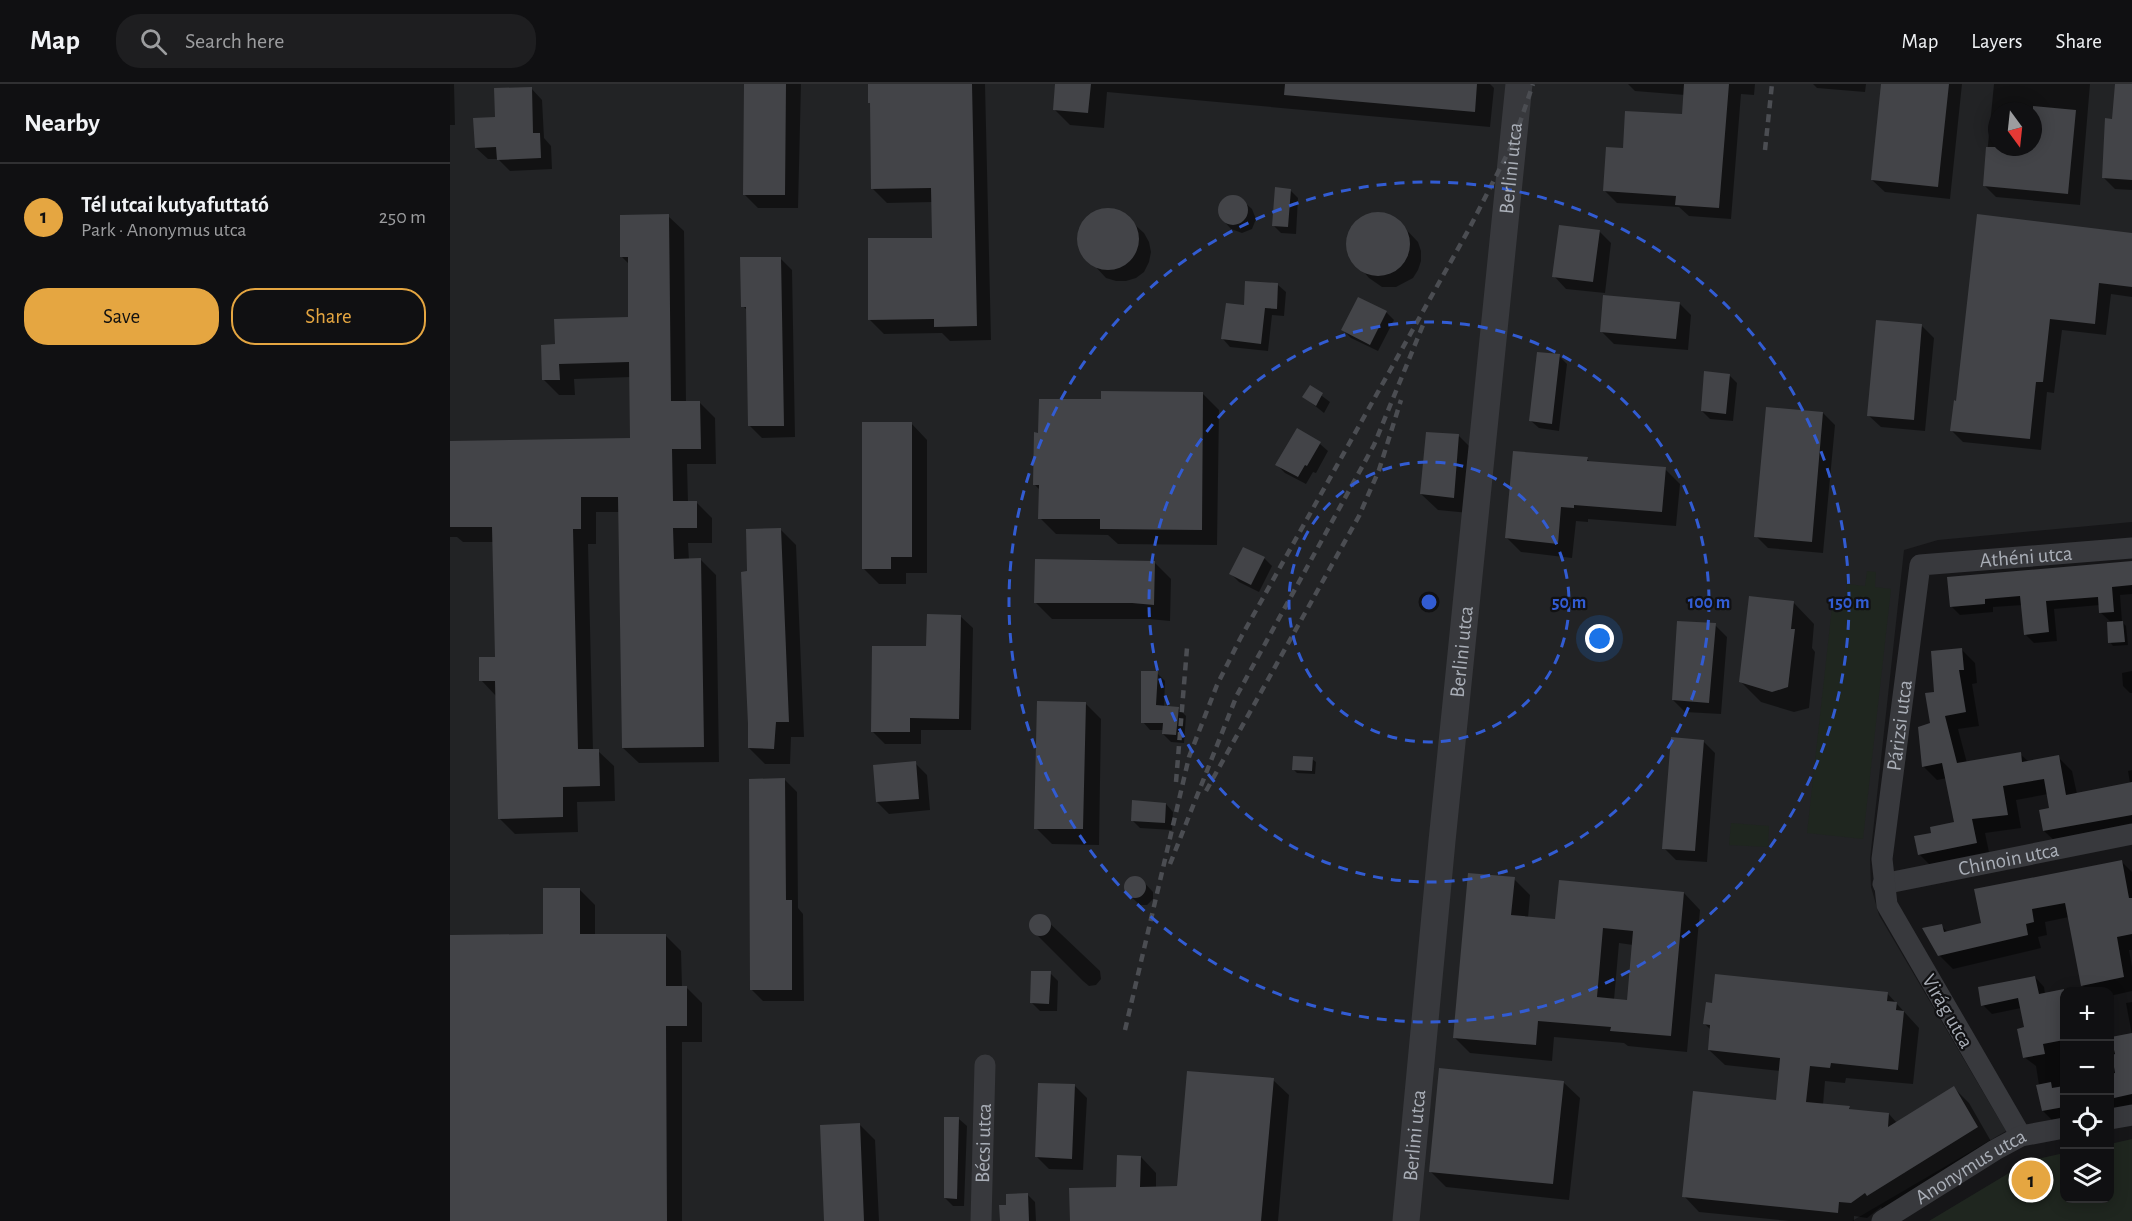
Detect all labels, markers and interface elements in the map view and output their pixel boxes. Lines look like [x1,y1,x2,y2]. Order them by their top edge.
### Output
search box [116,14,536,68]
icon: search [137,25,170,58]
text: Map [30,27,80,55]
text: Search here [185,30,284,52]
text: Map [1902,31,1938,52]
text: Layers [1971,31,2022,52]
text: Share [2055,31,2102,52]
north arrow [1988,102,2042,156]
text: Nearby [24,110,100,136]
street label: Berlini utca [1496,121,1526,215]
text: Tél utcai kutyafuttató [81,194,269,216]
text: 1 [40,207,47,227]
text: 250 m [379,207,426,227]
text: Park · Anonymus utca [81,220,246,240]
button: Save [24,288,219,345]
button: Share [231,288,426,345]
street label: Athéni utca [1979,543,2073,571]
centre of rings [1419,592,1439,612]
text: 50 m [1552,594,1586,612]
text: 100 m [1688,594,1730,612]
text: 150 m [1829,594,1869,612]
street label: Berlini utca [1447,605,1477,699]
your location [1585,624,1614,653]
street label: Párizsi utca [1883,679,1916,772]
street label: Chinoin utca [1956,839,2061,880]
street label: Virág utca [1918,971,1977,1052]
map controls [2060,987,2114,1203]
button: + [2060,987,2114,1041]
button: − [2060,1041,2114,1095]
street label: Berlini utca [1400,1088,1429,1182]
button: locate [2060,1095,2114,1149]
street label: Bécsi utca [972,1103,995,1183]
street label: Anonymus utca [1911,1125,2030,1208]
button: layers [2060,1149,2114,1203]
pin: 1 [2012,1158,2050,1202]

